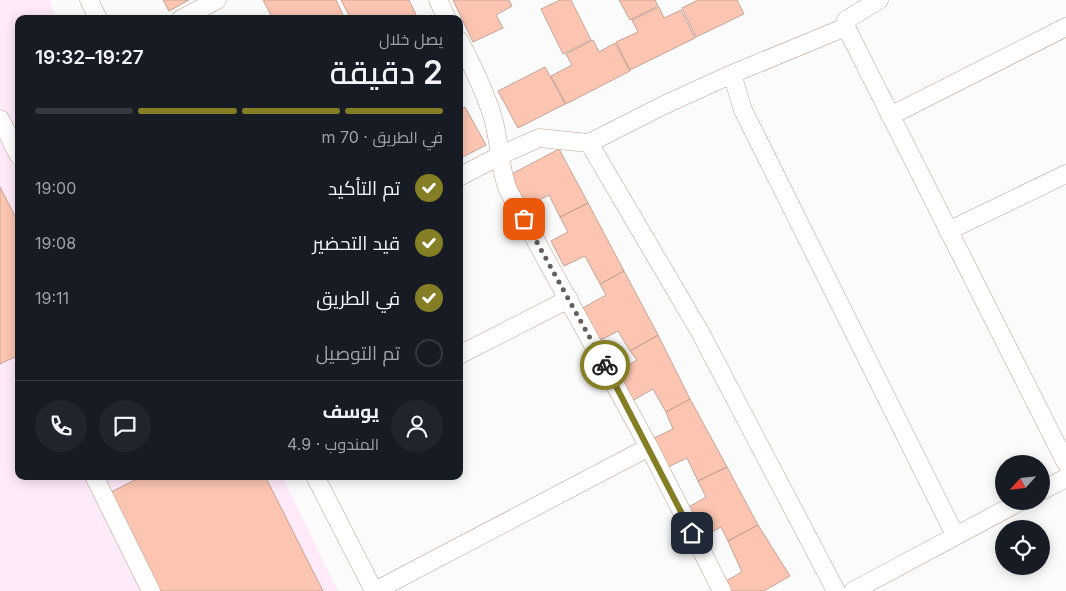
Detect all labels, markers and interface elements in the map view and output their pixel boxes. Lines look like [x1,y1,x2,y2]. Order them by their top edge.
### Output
text: يصل خلال [379,29,443,49]
text: 19:27–19:32 [35,46,144,69]
text: 2 دقيقة [330,53,443,92]
text: في الطريق · 70 m [321,127,443,147]
icon: check [415,174,443,202]
text: تم التأكيد [328,177,400,200]
text: 19:00 [35,178,76,198]
pin [503,198,545,240]
icon: bag [510,205,538,233]
icon: check [415,229,443,257]
text: قيد التحضير [313,232,400,255]
text: 19:08 [35,233,76,253]
icon: check [415,284,443,312]
text: في الطريق [316,287,400,310]
text: 19:11 [35,288,69,308]
courier [580,340,630,390]
text: تم التوصيل [316,342,400,365]
icon: bike [591,351,619,379]
button: phone [35,400,87,452]
button: chat [99,400,151,452]
text: يوسف [323,400,379,423]
button: person [391,400,443,452]
text: المندوب · 4.9 [287,434,379,454]
north arrow [995,455,1050,510]
map controls [995,455,1050,575]
pin [671,512,713,554]
icon: home [678,519,706,547]
button: locate [995,520,1050,575]

